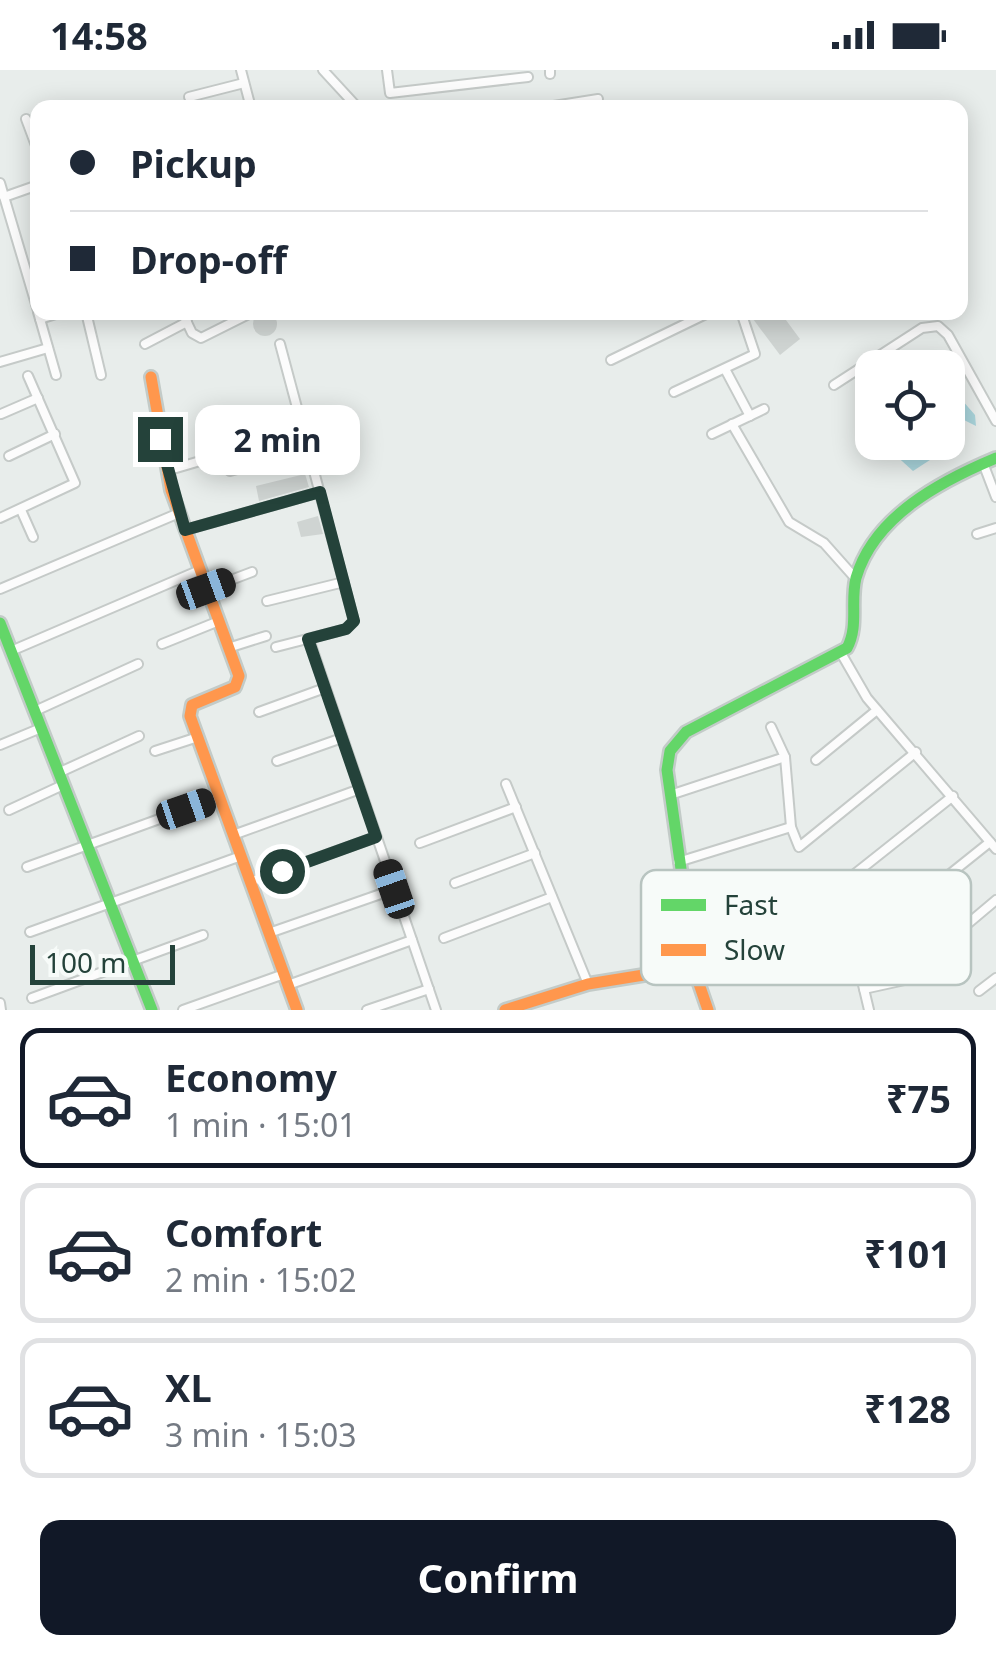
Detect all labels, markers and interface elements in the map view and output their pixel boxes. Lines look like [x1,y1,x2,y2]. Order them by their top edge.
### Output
text: 14:58 [50,9,148,61]
text: Pickup [130,137,257,189]
text: Drop-off [130,233,287,285]
map controls [855,350,965,460]
button: locate [855,350,965,460]
callout: 2 min [195,404,360,474]
route end [138,417,183,462]
text: 2 min [233,418,322,461]
car [173,565,239,613]
car [153,785,219,833]
route start [260,849,305,894]
car [370,856,418,922]
legend [641,870,971,985]
text: Fast [724,885,778,923]
text: Slow [724,930,785,968]
scale bar [30,940,175,984]
text: 100 m [45,943,127,981]
text: Economy [165,1051,337,1103]
icon: car [45,1053,135,1143]
text: ₹75 [886,1072,951,1124]
text: 1 min · 15:01 [165,1103,357,1146]
text: Comfort [165,1206,322,1258]
icon: car [45,1208,135,1298]
text: ₹101 [864,1227,951,1279]
text: 2 min · 15:02 [165,1258,357,1301]
text: XL [165,1361,212,1413]
icon: car [45,1363,135,1453]
text: ₹128 [864,1382,951,1434]
text: 3 min · 15:03 [165,1413,357,1456]
button: Confirm [40,1520,956,1635]

